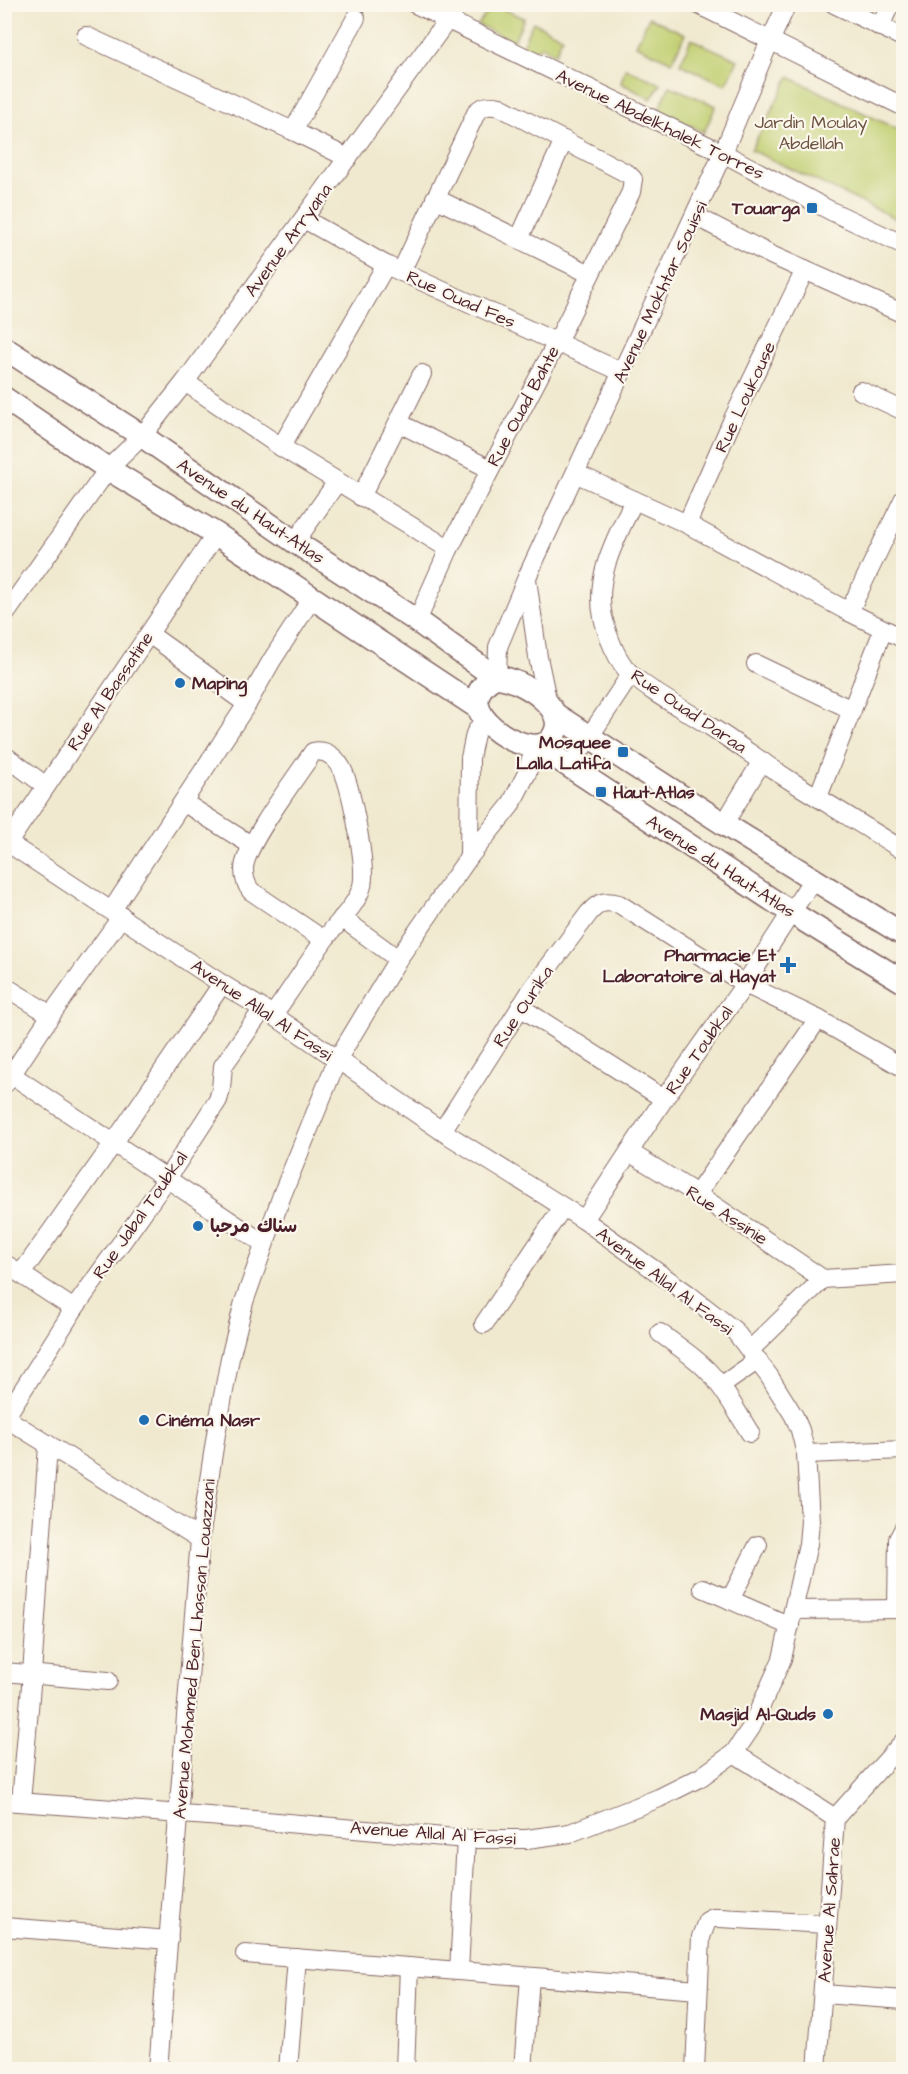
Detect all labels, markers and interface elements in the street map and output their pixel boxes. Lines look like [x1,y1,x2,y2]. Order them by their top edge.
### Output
street label: Avenue Abdelkhalek Torres [551,63,768,186]
park label: Jardin Moulay Abdellah [755,110,868,156]
street label: Avenue Arryana [239,179,339,303]
place label: Touarga [731,196,801,222]
street label: Avenue Mokhtar Souissi [607,197,714,387]
marker: Touarga [805,201,819,215]
street label: Rue Ouad Fes [402,264,519,335]
street label: Rue Loukouse [709,337,782,457]
street label: Rue Ouad Bahte [481,341,566,471]
street label: Avenue du Haut-Atlas [172,453,329,570]
street label: Rue Al Bassatine [61,627,160,756]
street label: Rue Ouad Daraa [626,663,752,759]
place label: Maping [192,671,248,697]
marker: Maping [173,676,187,690]
place label: Mosquee Lalla Latifa [516,730,612,776]
marker: Mosquee Lalla Latifa [616,745,630,759]
place label: Haut-Atlas [613,780,695,805]
marker: Haut-Atlas [594,785,608,799]
street label: Avenue du Haut-Atlas [641,809,800,924]
place label: Pharmacie Et Laboratoire al Hayat [602,943,777,990]
street label: Avenue Allal Al Fassi [186,954,338,1067]
marker: Pharmacie Et Laboratoire al Hayat [781,958,795,972]
street label: Rue Ourika [487,961,560,1052]
street label: Rue Toubkal [660,1001,739,1099]
street label: Rue Jabal Toubkal [87,1146,194,1284]
street label: Rue Assinie [681,1180,773,1251]
place label: سناك مرحبا [210,1214,297,1239]
marker: سناك مرحبا [191,1219,205,1233]
street label: Avenue Allal Al Fassi [591,1221,739,1342]
place label: Cinéma Nasr [156,1408,260,1433]
marker: Cinéma Nasr [137,1413,151,1427]
street label: Avenue Mohamed Ben Lhassan Louazzani [167,1478,222,1820]
place label: Masjid Al-Quds [700,1702,816,1727]
marker: Masjid Al-Quds [821,1707,835,1721]
street label: Avenue Allal Al Fassi [349,1815,517,1852]
street label: Avenue Al Sahrae [812,1836,847,1984]

